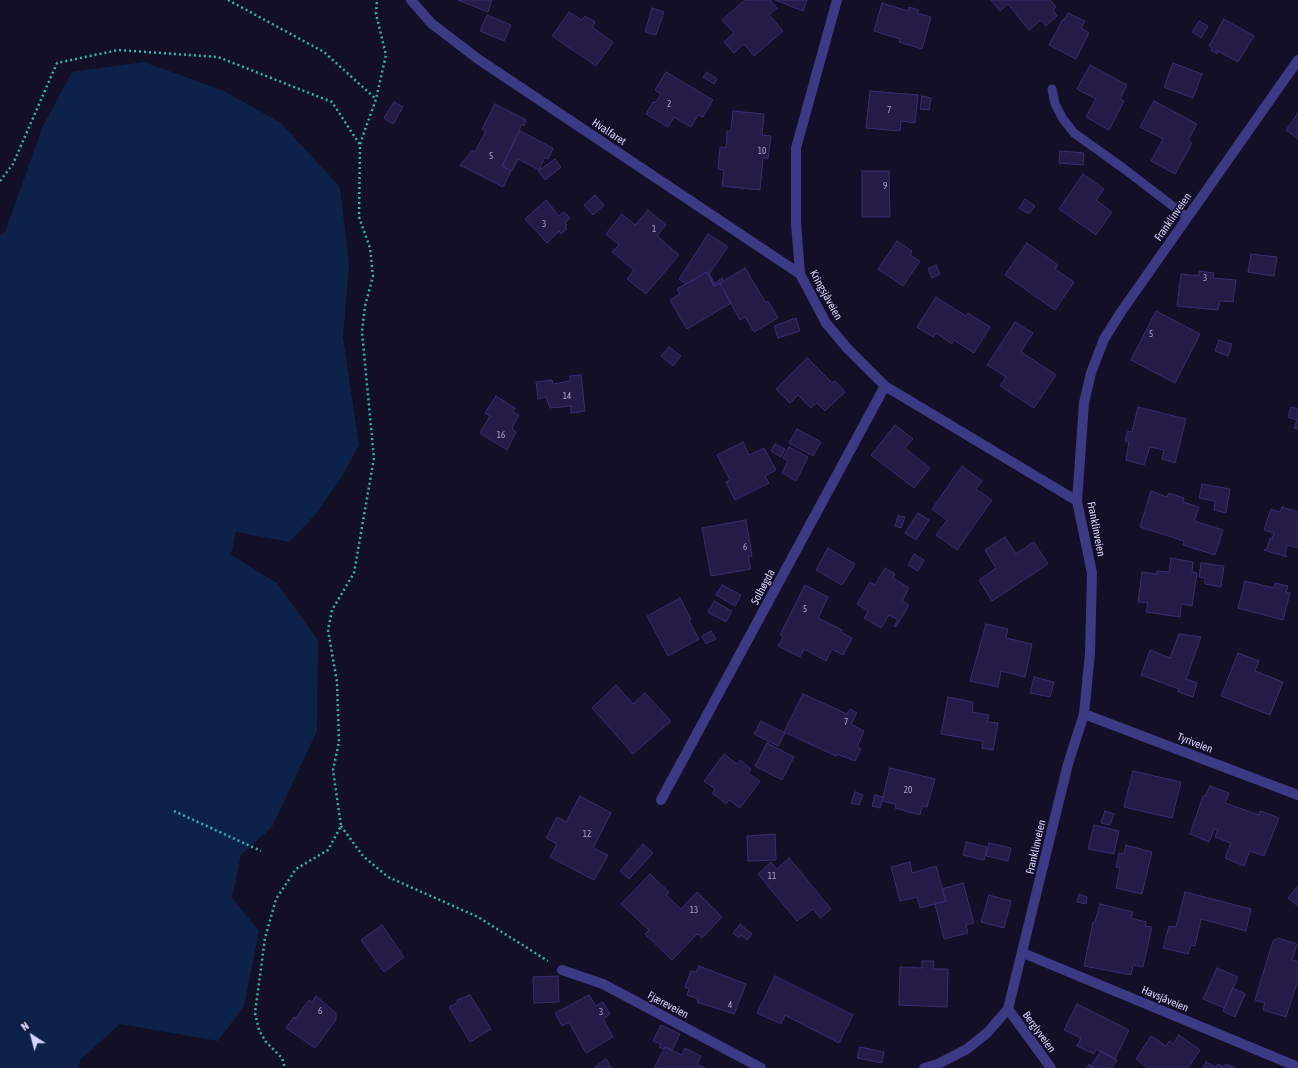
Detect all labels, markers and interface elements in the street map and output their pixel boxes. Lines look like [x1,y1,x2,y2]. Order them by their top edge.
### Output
house number: 2 [667,99,671,109]
house number: 7 [887,105,891,115]
street label: Hvalfaret [589,116,629,148]
house number: 10 [758,146,766,156]
house number: 5 [489,151,493,161]
house number: 9 [883,181,887,191]
street label: Franklinveien [1152,190,1194,244]
house number: 3 [542,219,546,229]
house number: 1 [652,224,656,234]
street label: Kringsjåveien [807,268,845,322]
house number: 3 [1203,273,1207,283]
house number: 5 [1149,329,1153,339]
house number: 14 [563,391,571,401]
house number: 16 [497,430,505,440]
street label: Franklinveien [1084,500,1108,558]
house number: 6 [743,542,747,552]
street label: Solhøgda [748,567,778,607]
house number: 5 [803,604,807,614]
house number: 7 [844,717,848,727]
street label: Tyriveien [1175,730,1215,756]
house number: 20 [904,785,912,795]
street label: Franklinveien [1023,818,1049,876]
house number: 12 [583,829,591,839]
house number: 11 [768,871,776,881]
house number: 13 [690,905,698,915]
street label: Havsjåveien [1139,983,1191,1015]
street label: Fjæreveien [645,989,691,1021]
house number: 4 [728,1000,732,1010]
house number: 6 [318,1006,322,1016]
house number: 3 [599,1007,603,1017]
street label: Berglyveien [1020,1009,1058,1055]
north arrow [12,1016,52,1056]
text: N [19,1020,31,1033]

